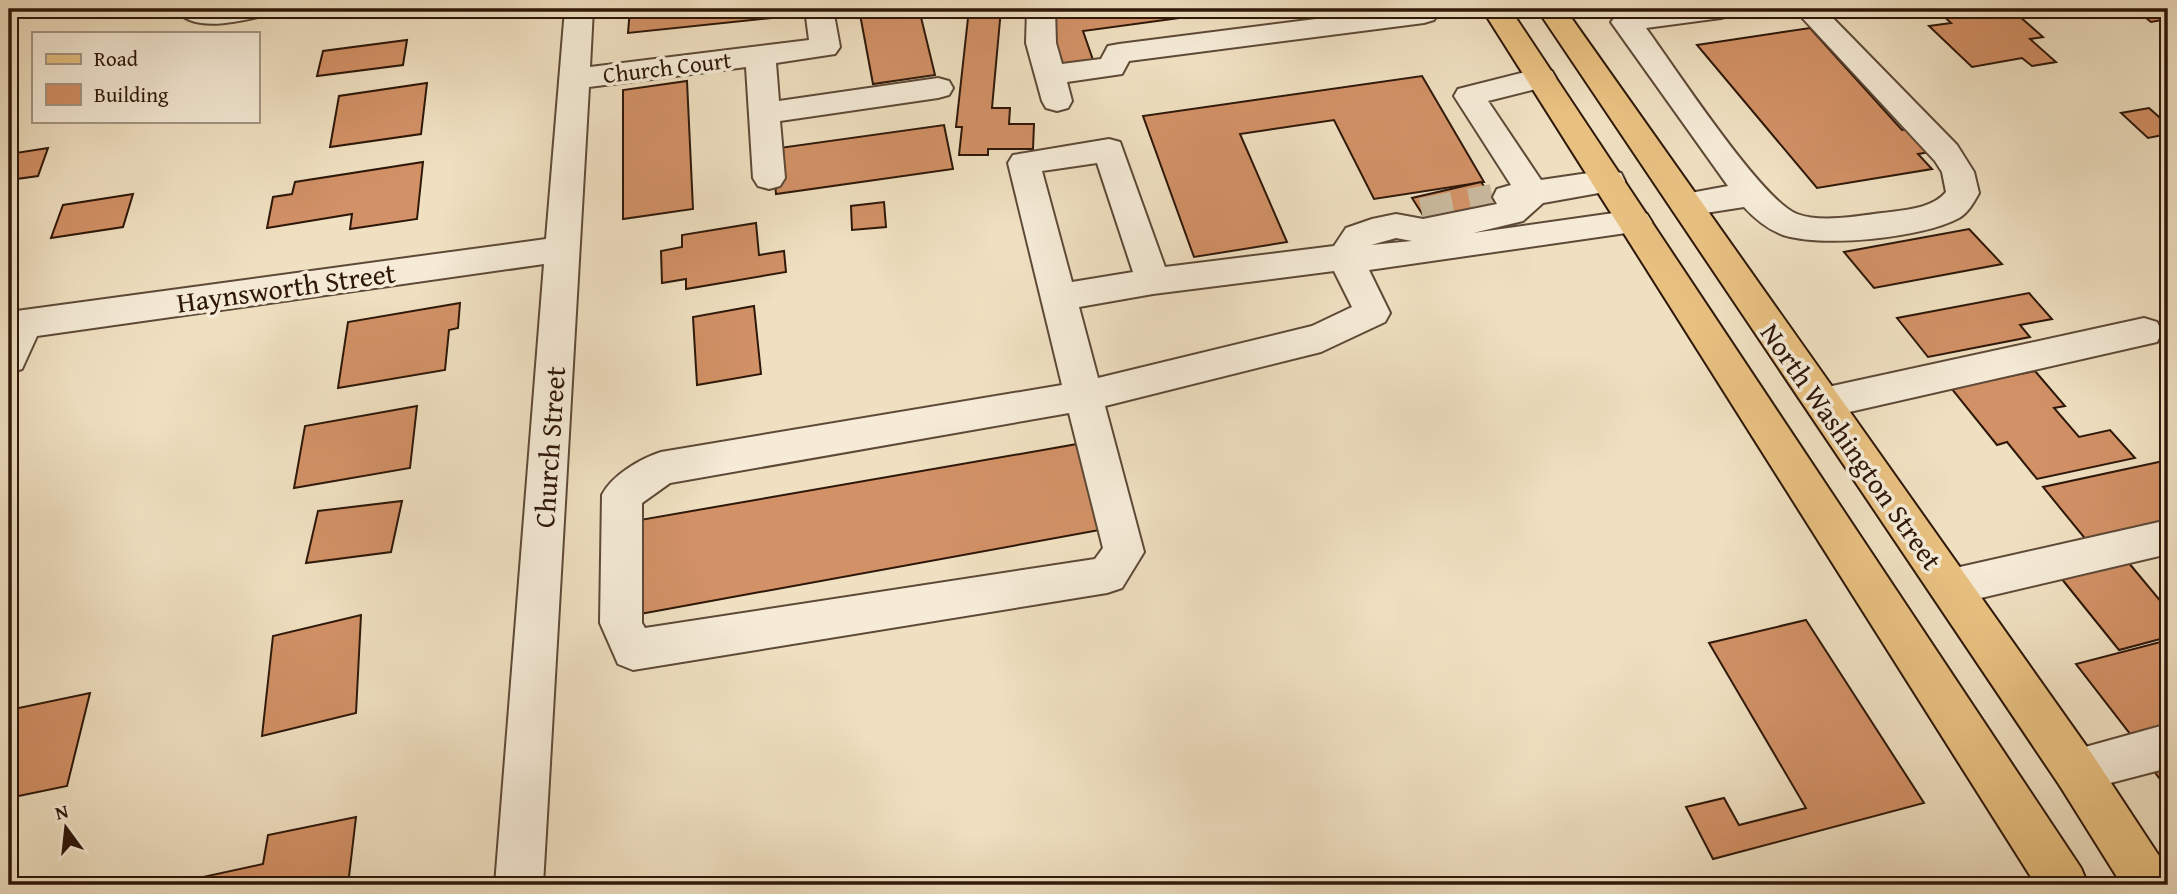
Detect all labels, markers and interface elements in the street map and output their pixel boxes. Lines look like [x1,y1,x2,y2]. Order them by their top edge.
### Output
legend [32,32,259,122]
text: Road [94,43,139,74]
street label: Church Court [601,43,733,91]
text: Building [94,79,169,110]
street label: Haynsworth Street [174,251,398,323]
street label: North Washington Street [1751,314,1953,578]
street label: Church Street [523,365,575,529]
north arrow [32,792,102,862]
text: N [52,796,72,827]

